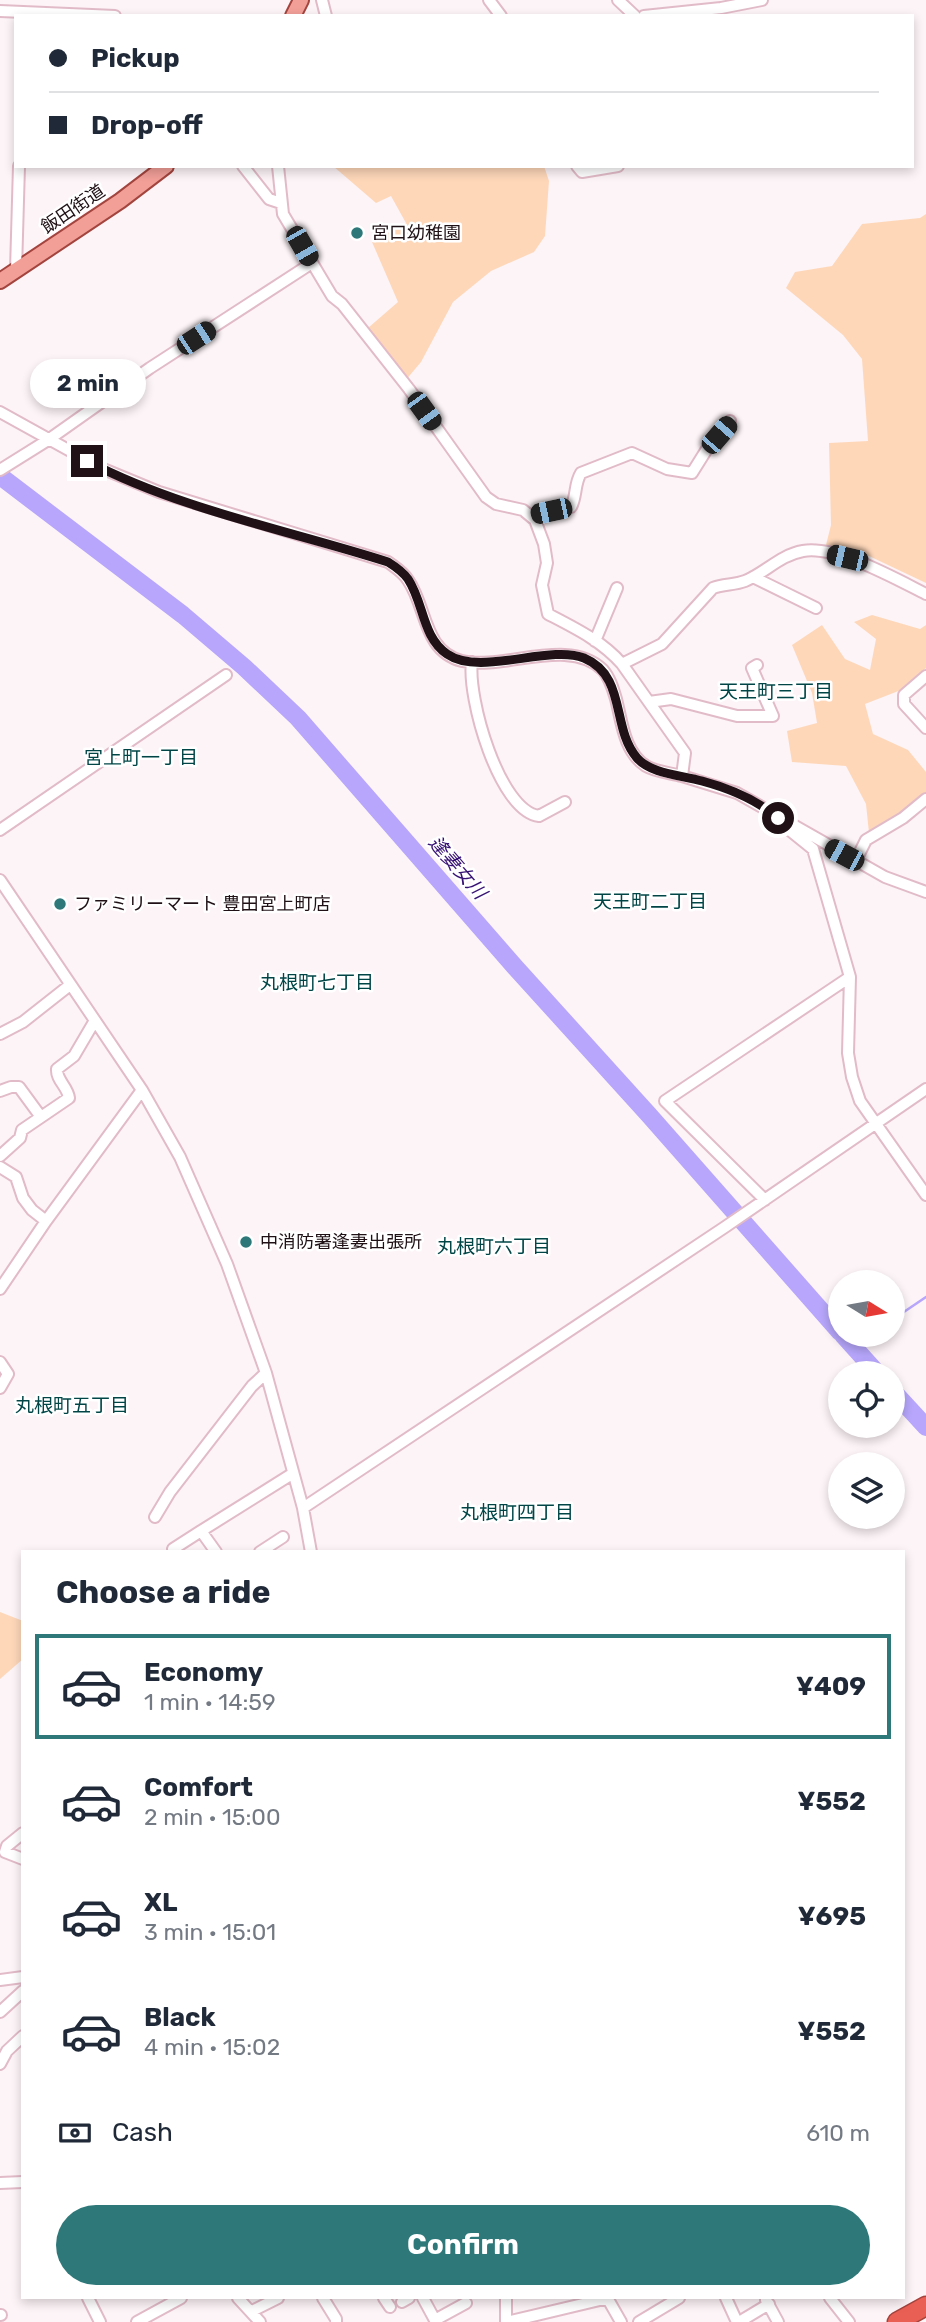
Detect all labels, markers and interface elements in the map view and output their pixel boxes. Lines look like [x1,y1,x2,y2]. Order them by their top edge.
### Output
text: Pickup [91,43,180,74]
text: Drop-off [91,110,203,141]
street label: 飯田街道 [37,180,109,238]
place label: 宮口幼稚園 [371,222,461,244]
car [283,223,322,269]
marker: 宮口幼稚園 [349,225,365,241]
car [173,318,220,358]
callout: 2 min [29,360,145,408]
text: 2 min [57,369,119,397]
car [404,388,445,434]
car [698,412,741,458]
route end [71,445,103,477]
car [529,496,574,526]
car [825,543,870,573]
district label: 天王町三丁目 [719,680,833,703]
district label: 宮上町一丁目 [84,746,198,769]
route start [762,802,794,834]
water label: 逢妻女川 [424,831,493,905]
car [821,836,868,874]
district label: 天王町二丁目 [593,890,707,913]
place label: ファミリーマート 豊田宮上町店 [74,893,330,915]
marker: ファミリーマート 豊田宮上町店 [52,896,68,912]
district label: 丸根町七丁目 [260,971,374,994]
place label: 中消防署逢妻出張所 [260,1231,422,1253]
marker: 中消防署逢妻出張所 [238,1234,254,1250]
district label: 丸根町六丁目 [437,1235,551,1258]
north arrow [828,1270,905,1348]
map controls [828,1270,905,1529]
button: locate [828,1361,905,1438]
district label: 丸根町五丁目 [15,1394,129,1417]
button: layers [828,1452,905,1529]
district label: 丸根町四丁目 [460,1501,574,1524]
text: Choose a ride [56,1573,270,1611]
icon: car [60,1655,123,1718]
text: Economy [144,1657,263,1688]
text: ¥409 [796,1671,866,1702]
text: 1 min · 14:59 [144,1688,276,1716]
icon: car [60,1770,123,1833]
text: Comfort [144,1772,253,1803]
text: ¥552 [798,1786,866,1817]
text: 2 min · 15:00 [144,1803,281,1831]
icon: car [60,1885,123,1948]
text: XL [144,1887,177,1918]
text: ¥695 [798,1901,866,1932]
text: 3 min · 15:01 [144,1918,276,1946]
icon: car [60,2000,123,2063]
text: Black [144,2002,216,2033]
text: ¥552 [798,2016,866,2047]
text: 4 min · 15:02 [144,2033,280,2061]
icon: cash [56,2114,94,2152]
text: Cash [112,2117,173,2148]
text: 610 m [806,2119,870,2147]
button: Confirm [56,2205,870,2285]

